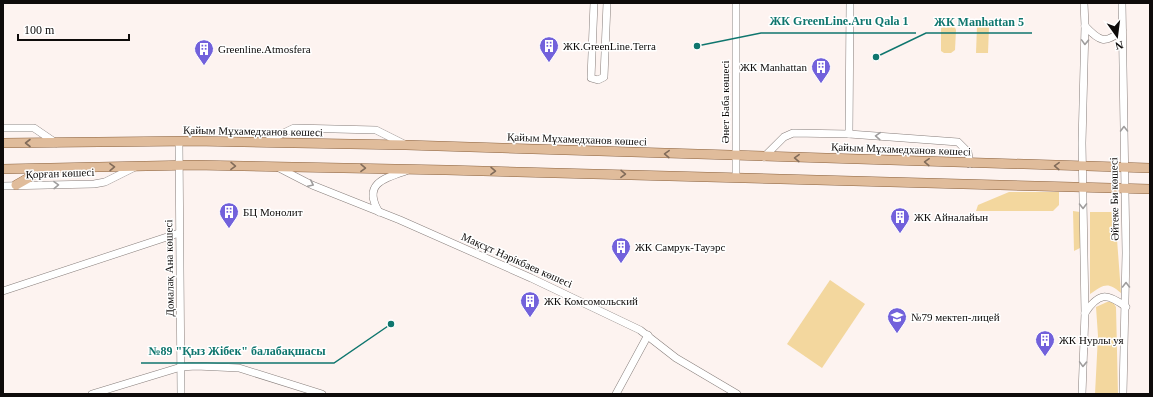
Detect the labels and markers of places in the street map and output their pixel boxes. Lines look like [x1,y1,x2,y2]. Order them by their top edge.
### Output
callout: ЖК GreenLine.Aru Qala 1 [761,9,916,33]
callout: ЖК Manhattan 5 [926,9,1032,33]
building icon: ЖК.GreenLine.Terra [538,35,560,63]
building icon: Greenline.Atmosfera [193,38,215,66]
place label: ЖК.GreenLine.Terra [563,40,656,52]
place label: Greenline.Atmosfera [218,43,311,55]
building icon: ЖК Manhattan [810,56,832,84]
place label: ЖК Manhattan [740,61,807,73]
building icon: БЦ Монолит [218,201,240,229]
place label: БЦ Монолит [243,206,303,218]
building icon: ЖК Айналайын [889,206,911,234]
place label: ЖК Айналайын [914,211,988,223]
building icon: ЖК Самрук-Тауэрс [610,236,632,264]
place label: ЖК Самрук-Тауэрс [635,241,725,253]
building icon: ЖК Комсомольский [519,290,541,318]
place label: ЖК Комсомольский [544,295,638,307]
school or university icon: №79 мектеп-лицей [886,306,908,334]
place label: №79 мектеп-лицей [911,311,1000,323]
building icon: ЖК Нурлы уя [1034,329,1056,357]
place label: ЖК Нурлы уя [1059,334,1124,346]
callout: №89 "Қыз Жібек" балабақшасы [141,339,334,363]

